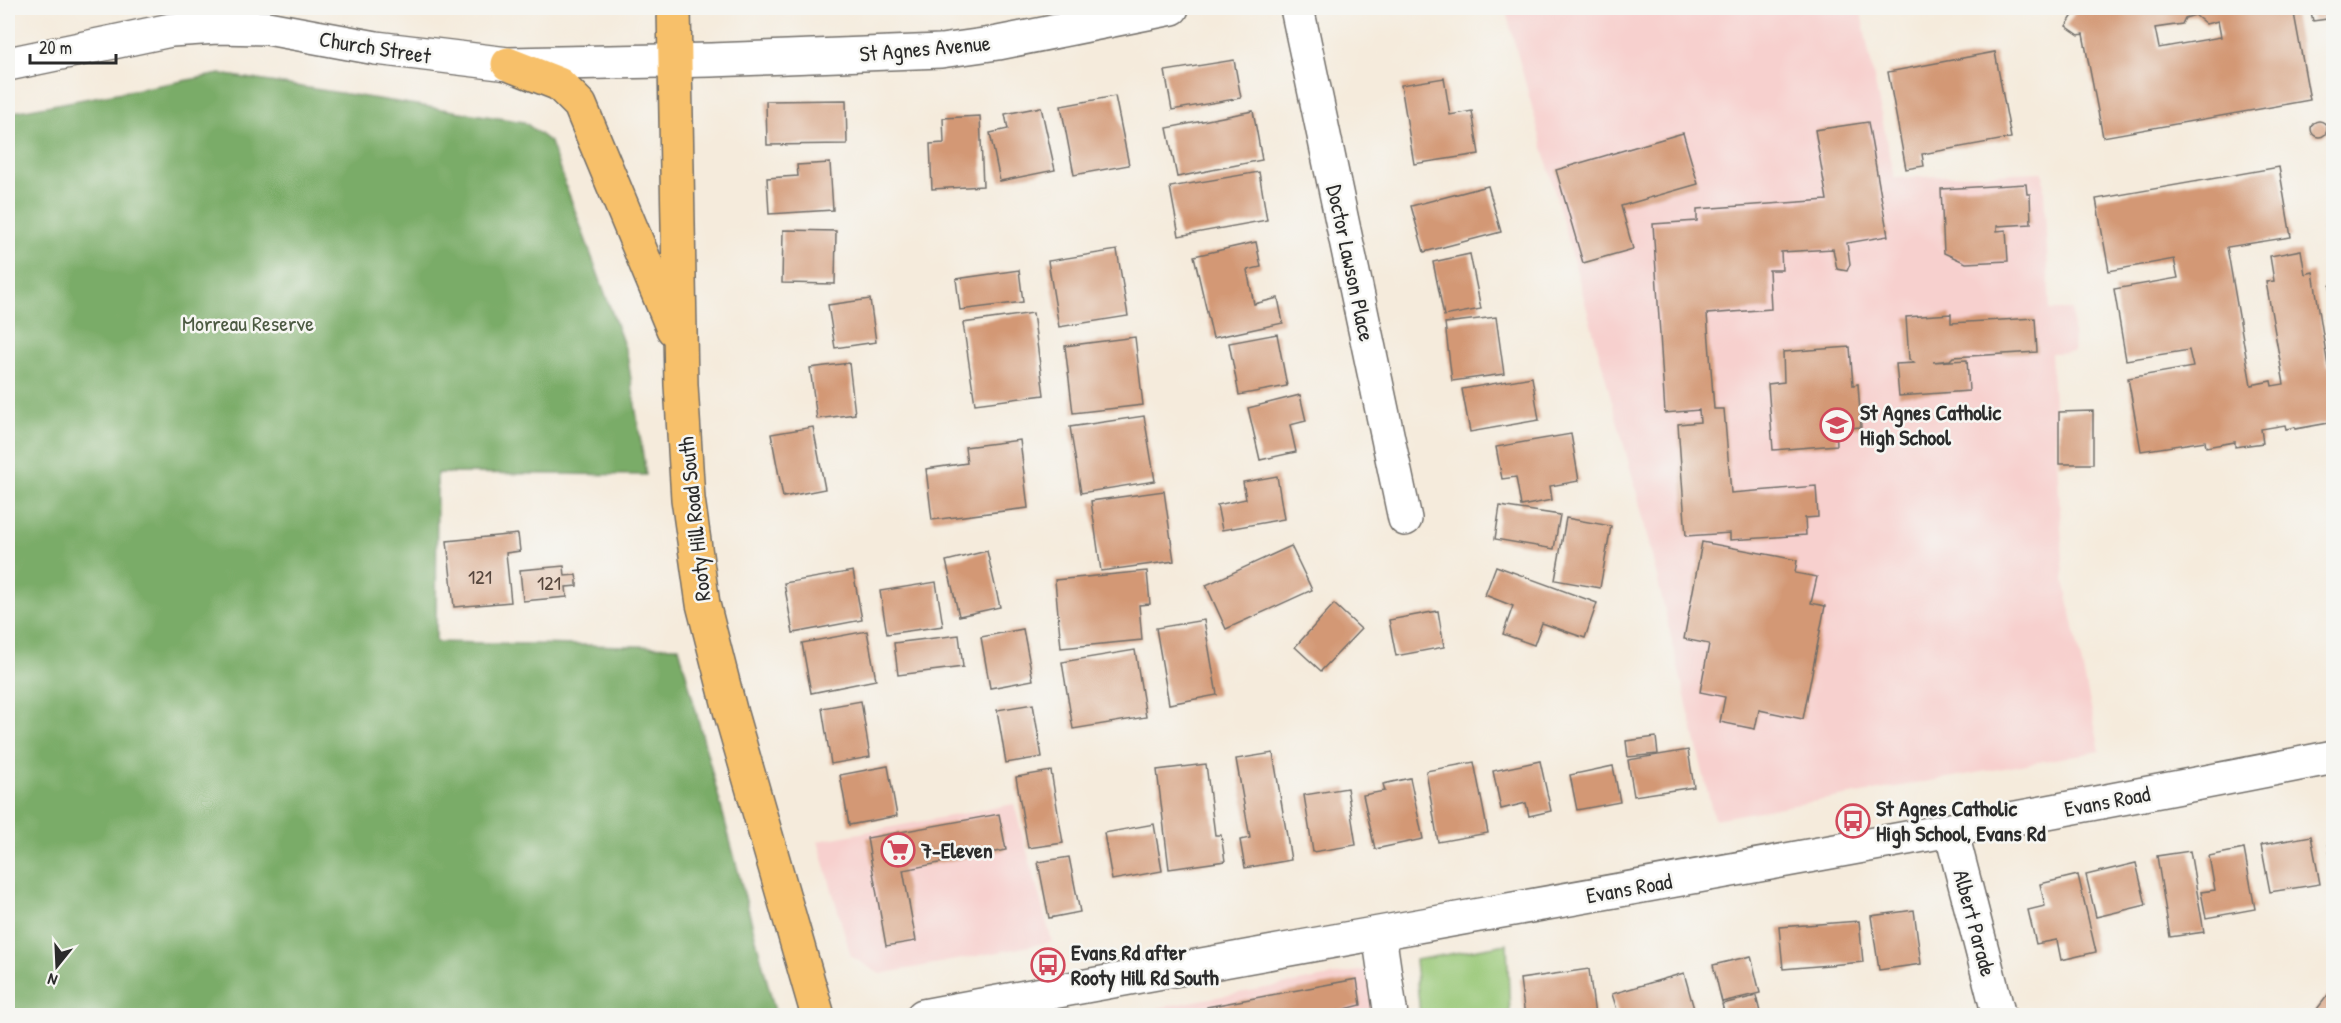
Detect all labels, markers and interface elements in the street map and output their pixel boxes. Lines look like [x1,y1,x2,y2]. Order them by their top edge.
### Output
street label: Church Street [317,23,433,71]
scale bar [30,27,116,65]
street label: St Agnes Avenue [858,27,992,69]
text: 20 m [39,35,72,60]
street label: Doctor Lawson Place [1320,182,1382,344]
park label: Morreau Reserve [182,308,314,338]
place label: St Agnes Catholic High School [1860,397,2002,453]
school or university icon: St Agnes Catholic High School [1819,407,1855,443]
street label: Rooty Hill Road South [670,435,718,603]
house number: 121 [468,563,492,590]
house number: 121 [537,569,561,596]
street label: Evans Road [2062,778,2153,824]
place label: St Agnes Catholic High School, Evans Rd [1876,793,2046,849]
bus stop icon: St Agnes Catholic High School, Evans Rd [1835,803,1871,839]
supermarket icon: 7-Eleven [880,832,916,868]
place label: 7-Eleven [920,835,993,865]
street label: Evans Road [1584,866,1675,910]
street label: Albert Parade [1946,866,2004,980]
north arrow [27,936,87,996]
place label: Evans Rd after Rooty Hill Rd South [1071,937,1219,993]
bus stop icon: Evans Rd after Rooty Hill Rd South [1030,947,1066,983]
text: N [44,968,60,992]

